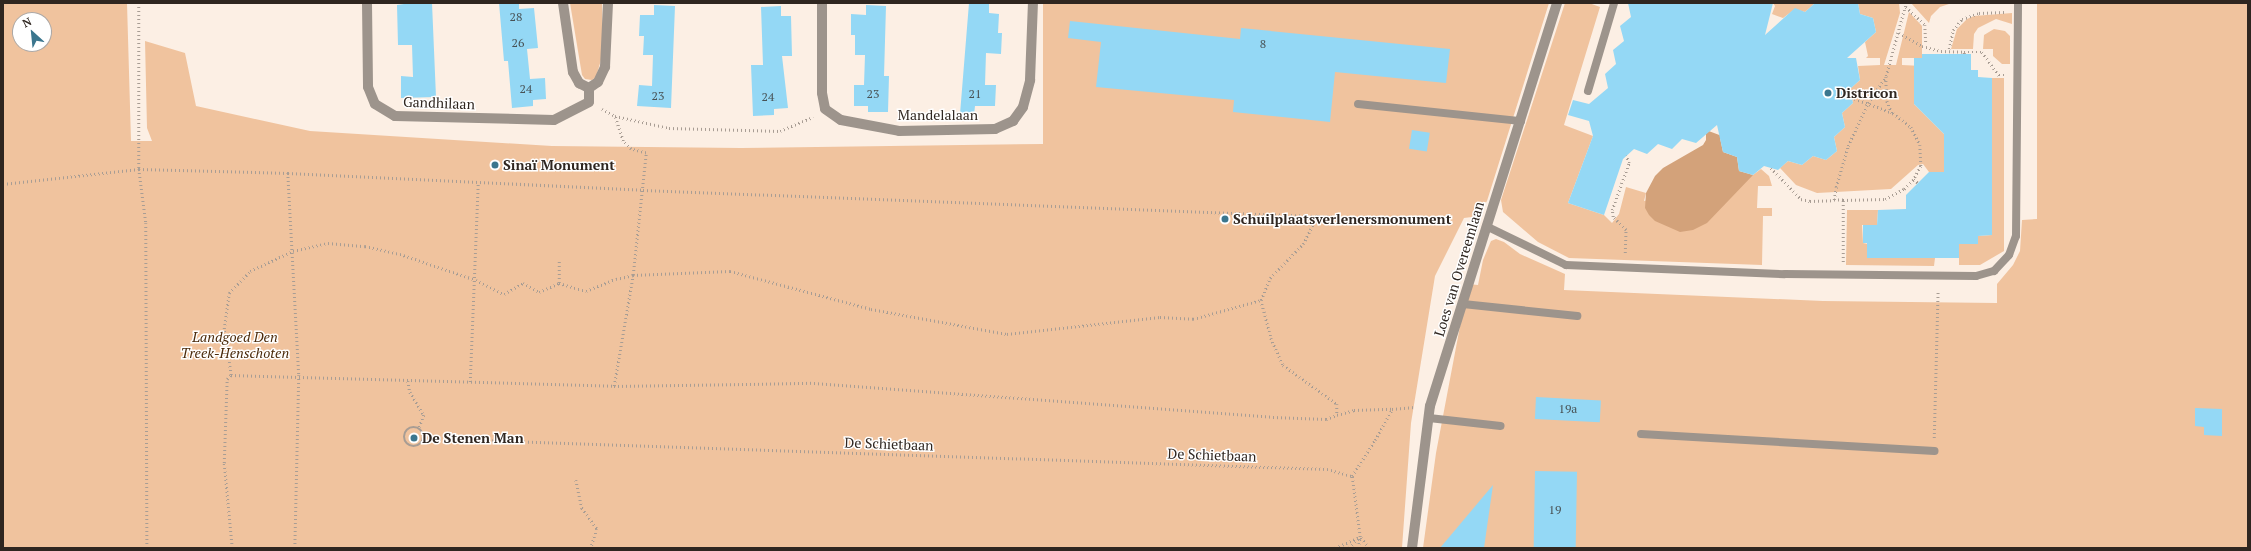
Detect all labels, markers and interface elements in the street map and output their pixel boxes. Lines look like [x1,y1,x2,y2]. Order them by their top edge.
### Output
house number: 28 [510,10,522,24]
north arrow [12,12,52,52]
text: N [20,14,34,30]
house number: 26 [512,36,524,50]
house number: 8 [1260,37,1266,51]
house number: 24 [520,82,532,96]
place label: Districon [1836,85,1897,101]
house number: 23 [867,87,879,101]
house number: 21 [969,87,981,101]
marker: Districon [1823,88,1833,98]
house number: 23 [652,89,664,103]
house number: 24 [762,90,774,104]
street label: Gandhilaan [403,93,475,113]
street label: Mandelalaan [898,107,978,123]
place label: Sinaï Monument [503,157,615,173]
marker: Sinaï Monument [490,160,500,170]
street label: Loes van Overeemlaan [1430,199,1488,339]
place label: Schuilplaatsverlenersmonument [1233,211,1451,227]
marker: Schuilplaatsverlenersmonument [1220,214,1230,224]
park label: Landgoed Den Treek-Henschoten [181,329,289,362]
house number: 19a [1559,402,1577,416]
place label: De Stenen Man [422,430,524,446]
marker: De Stenen Man [409,433,419,443]
street label: De Schietbaan [844,434,934,454]
street label: De Schietbaan [1167,445,1257,465]
house number: 19 [1549,503,1561,517]

